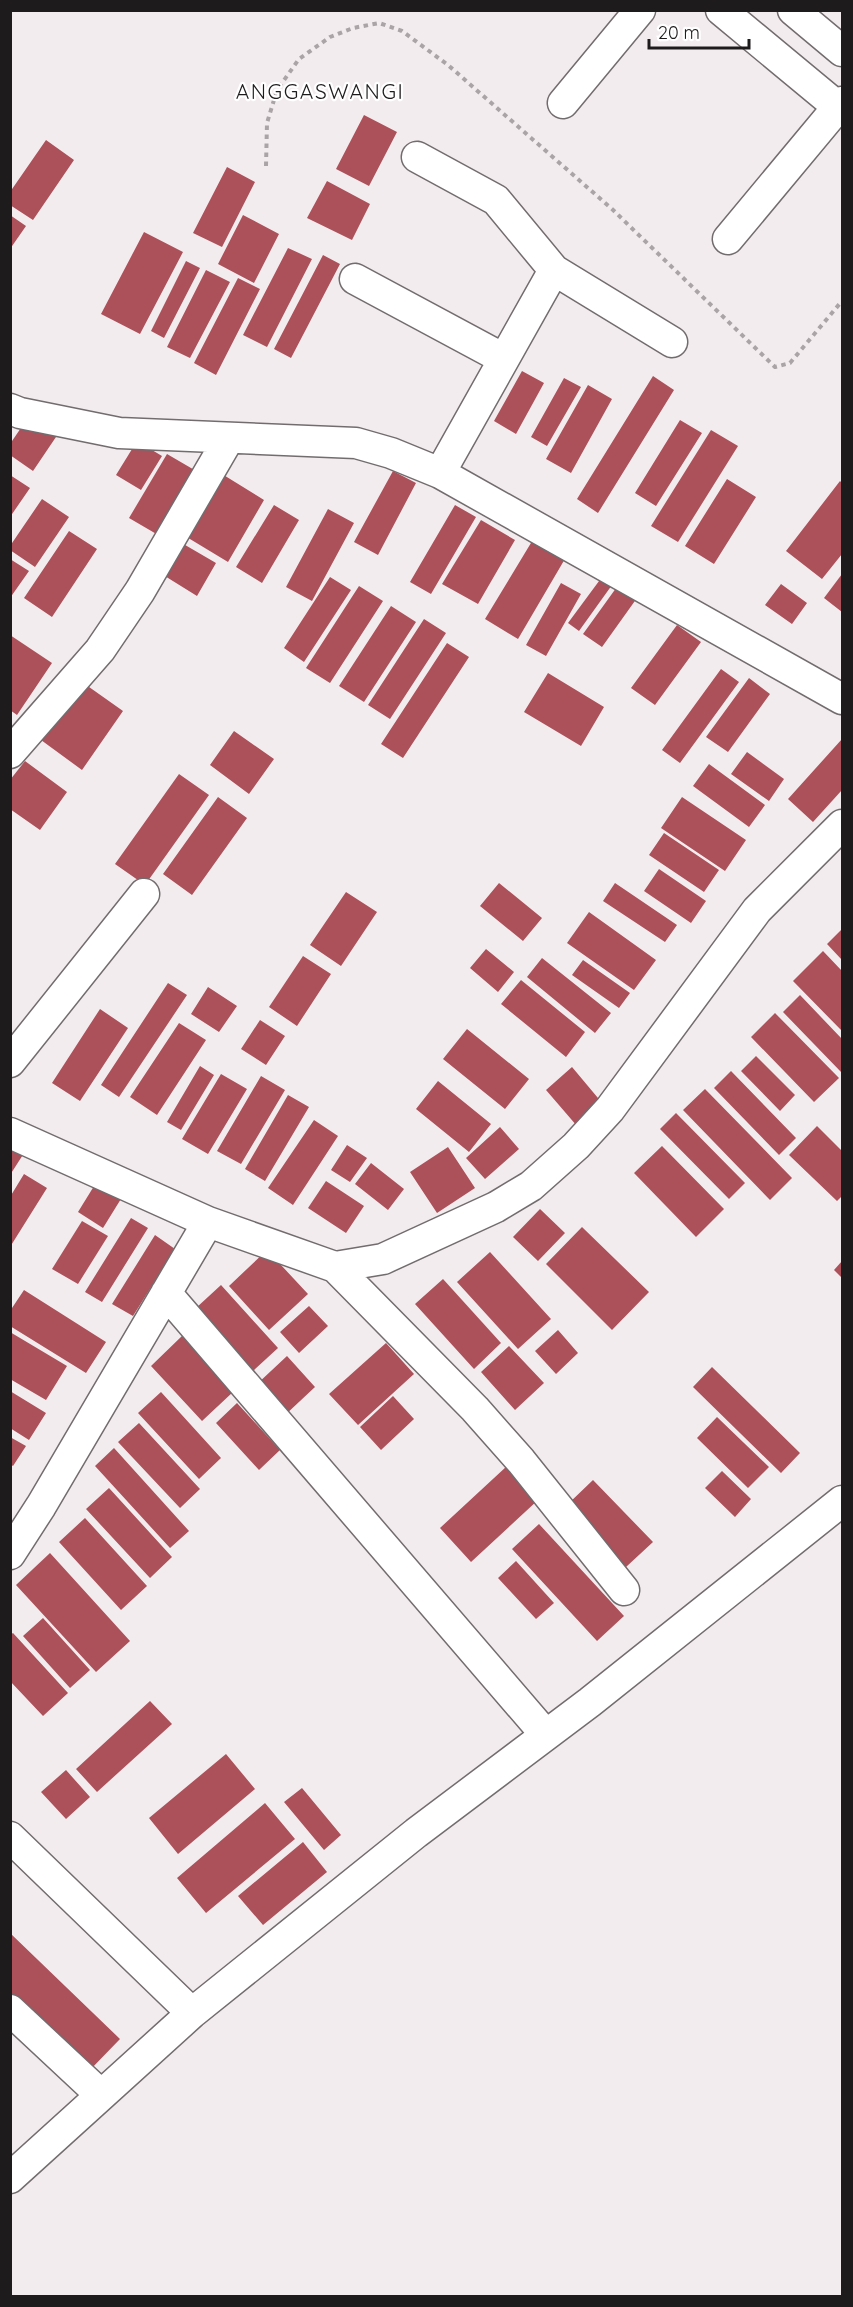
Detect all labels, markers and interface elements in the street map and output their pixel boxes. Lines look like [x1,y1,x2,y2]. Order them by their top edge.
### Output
scale bar [649,12,750,50]
text: 20 m [658,21,700,44]
district label: ANGGASWANGI [236,78,404,104]

